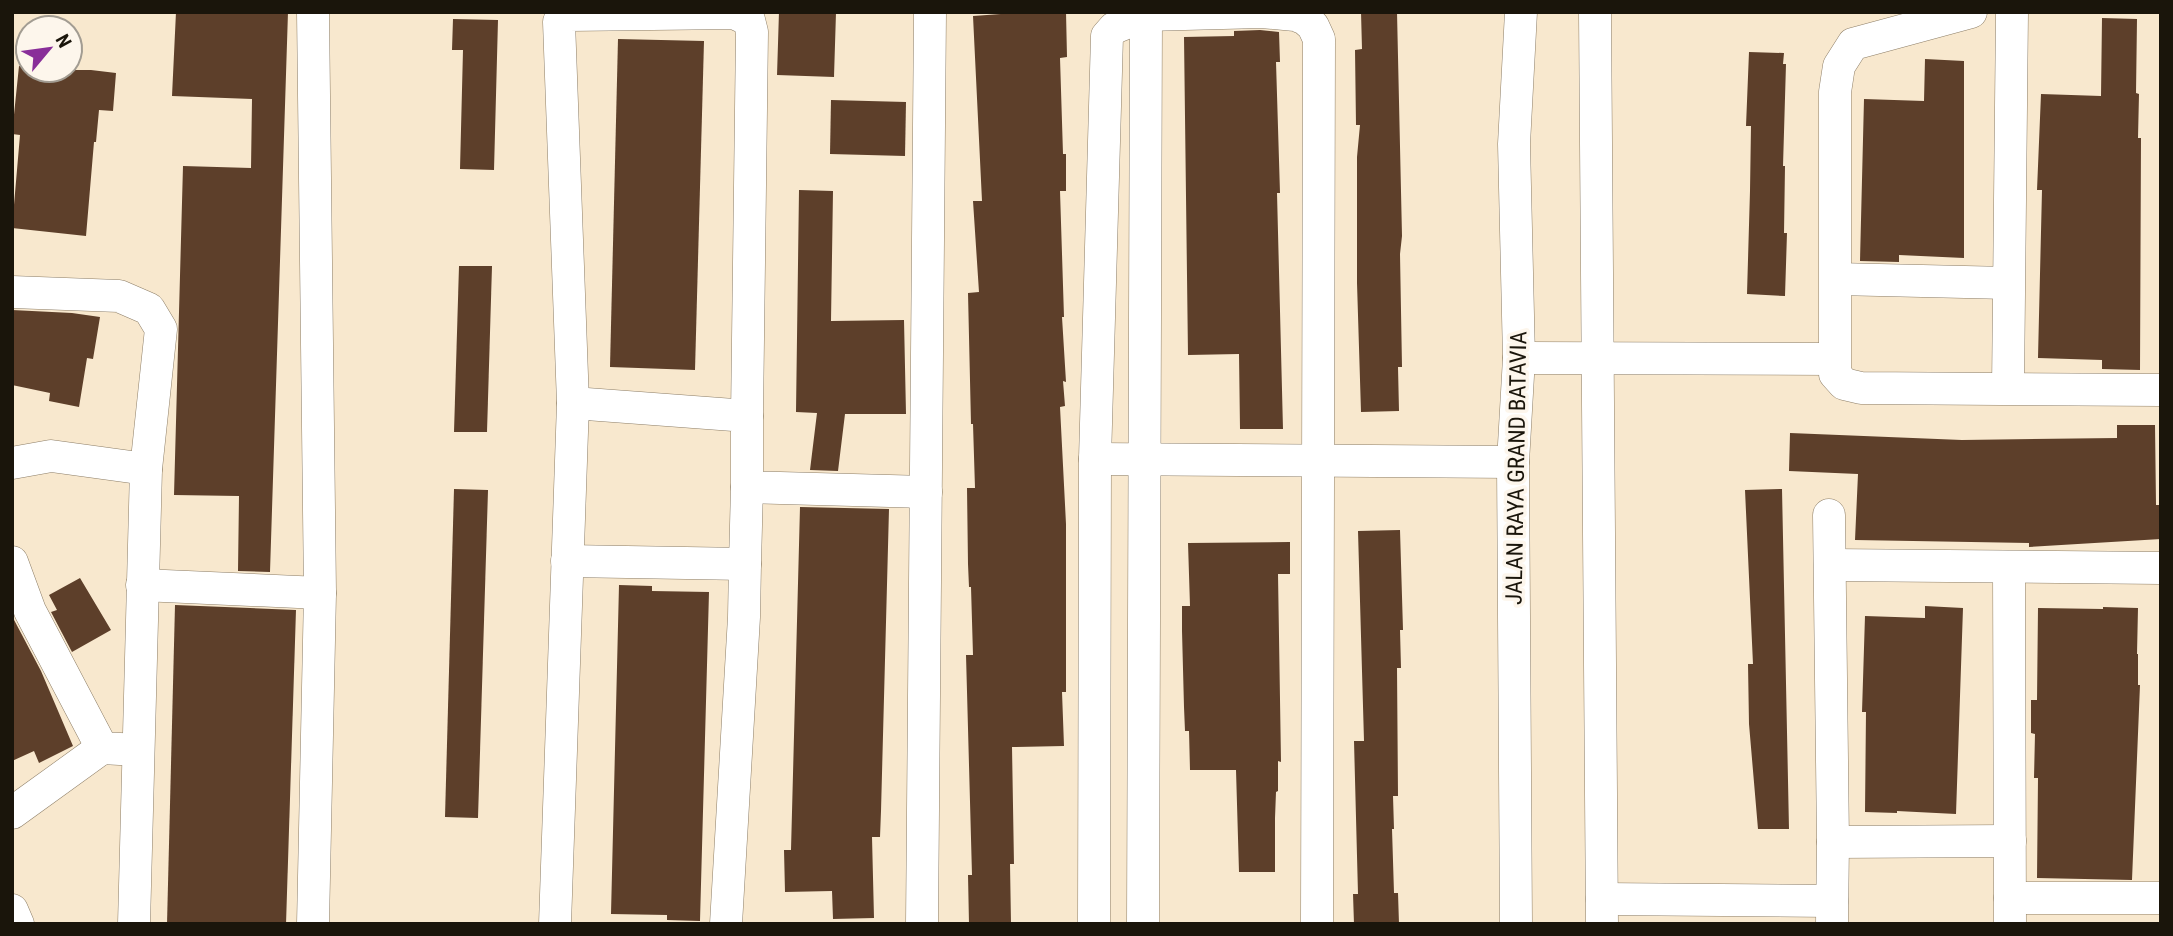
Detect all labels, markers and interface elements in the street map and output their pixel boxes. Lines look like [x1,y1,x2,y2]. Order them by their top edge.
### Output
north arrow [14,14,84,84]
text: N [51,30,76,52]
street label: JALAN RAYA GRAND BATAVIA [1501,331,1532,605]

